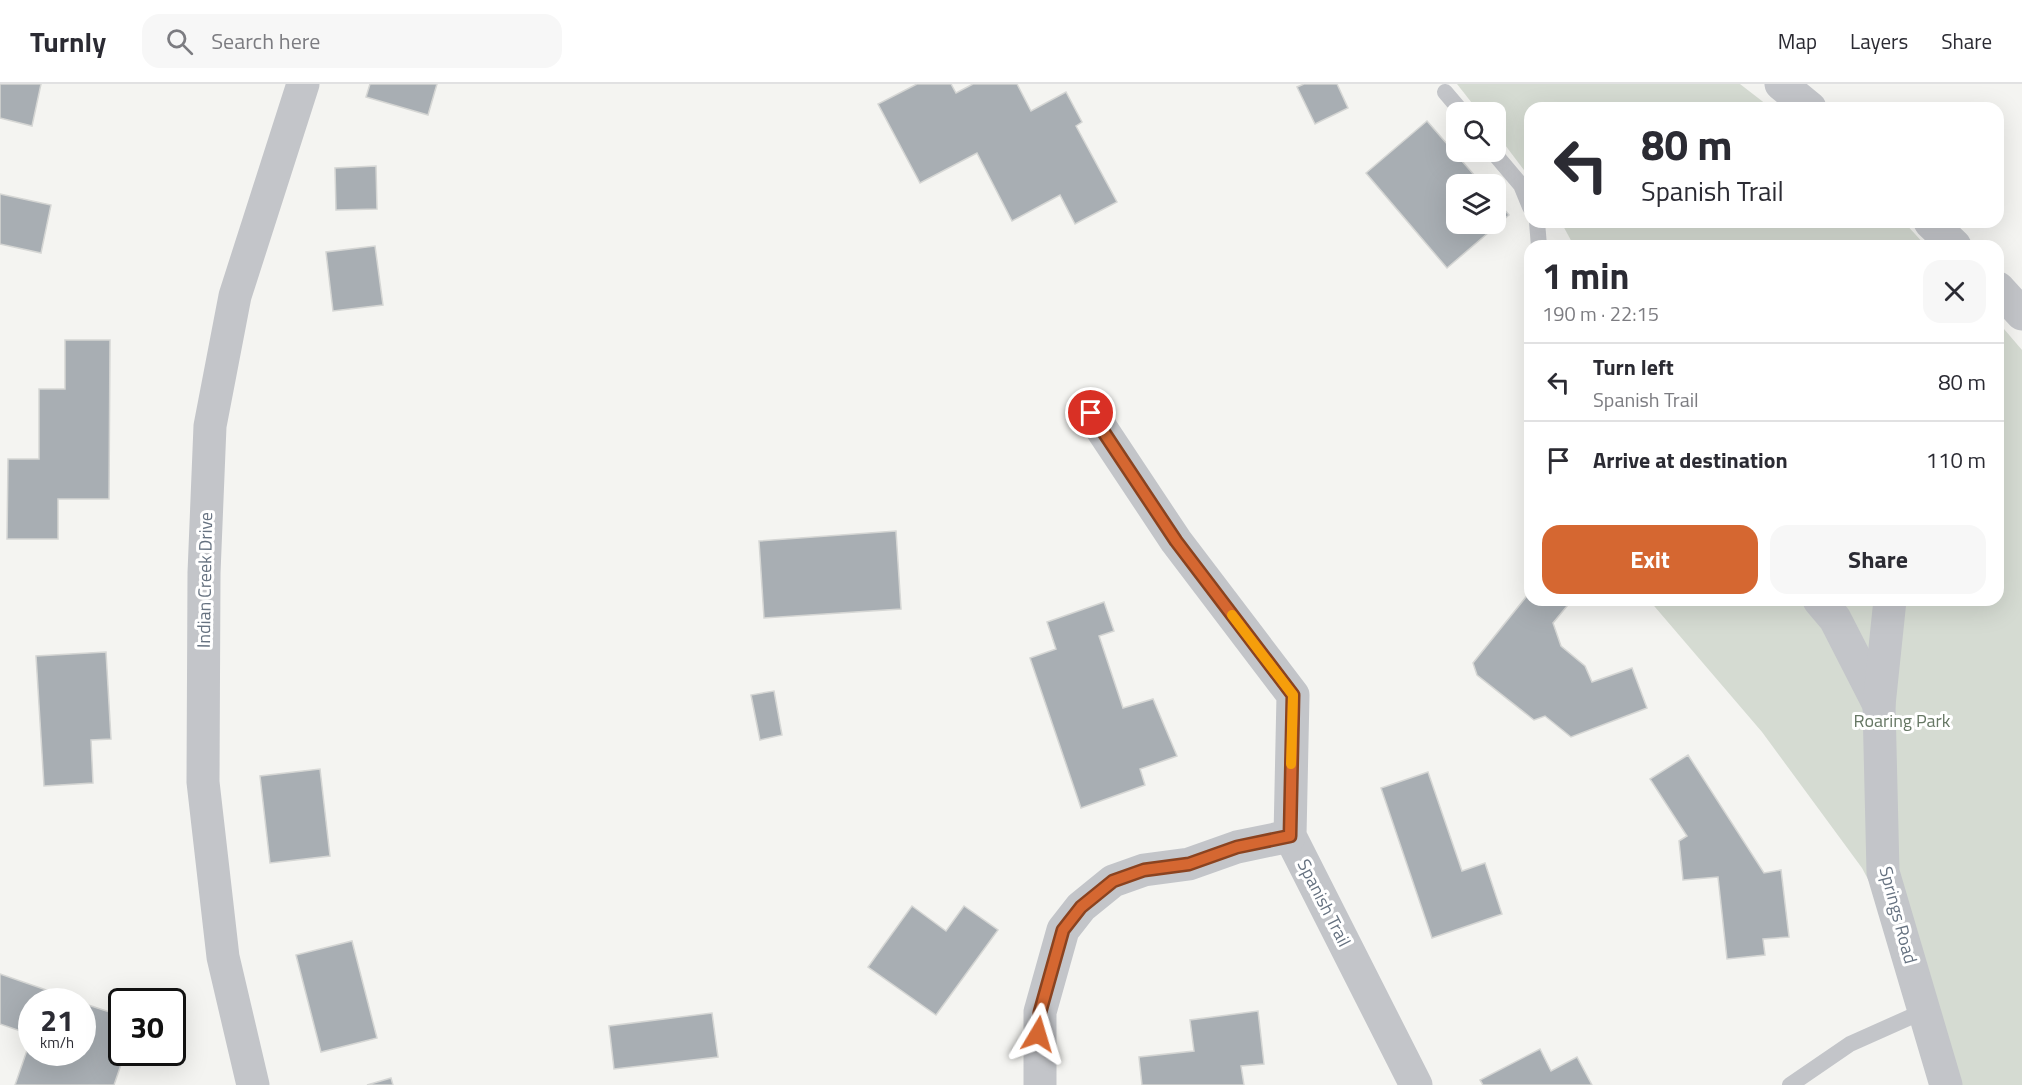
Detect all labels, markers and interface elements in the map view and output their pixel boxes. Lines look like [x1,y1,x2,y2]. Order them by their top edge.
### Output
search box [142,14,562,68]
text: Turnly [30,20,106,63]
text: Search here [211,24,320,58]
icon: search [163,25,196,58]
text: Map [1778,25,1817,57]
text: Layers [1850,25,1908,57]
text: Share [1941,25,1992,57]
map controls [1446,102,1506,234]
button: search [1446,102,1506,162]
text: 80 m [1641,112,1733,176]
icon: left [1542,126,1620,204]
text: Spanish Trail [1641,170,1784,211]
button: layers [1446,174,1506,234]
text: 1 min [1542,248,1629,303]
button: close [1923,260,1986,323]
text: 190 m · 22:15 [1542,298,1659,329]
text: Turn left [1593,350,1674,384]
text: 80 m [1938,365,1986,399]
icon: left [1542,366,1575,399]
text: Spanish Trail [1593,384,1699,415]
pin [1065,387,1116,438]
icon: arrive [1074,396,1107,429]
text: Arrive at destination [1593,443,1788,477]
text: 110 m [1926,443,1986,477]
icon: arrive [1542,444,1575,477]
street label: Indian Creek Drive [190,512,219,648]
button: Exit [1542,525,1758,594]
button: Share [1770,525,1986,594]
park label: Roaring Park [1854,707,1951,734]
street label: Spanish Trail [1291,854,1358,951]
street label: Springs Road [1873,863,1924,966]
speed limit sign: 30 [108,988,186,1066]
text: 21 [40,997,74,1043]
position arrow [1006,1002,1070,1066]
text: km/h [40,1031,74,1054]

